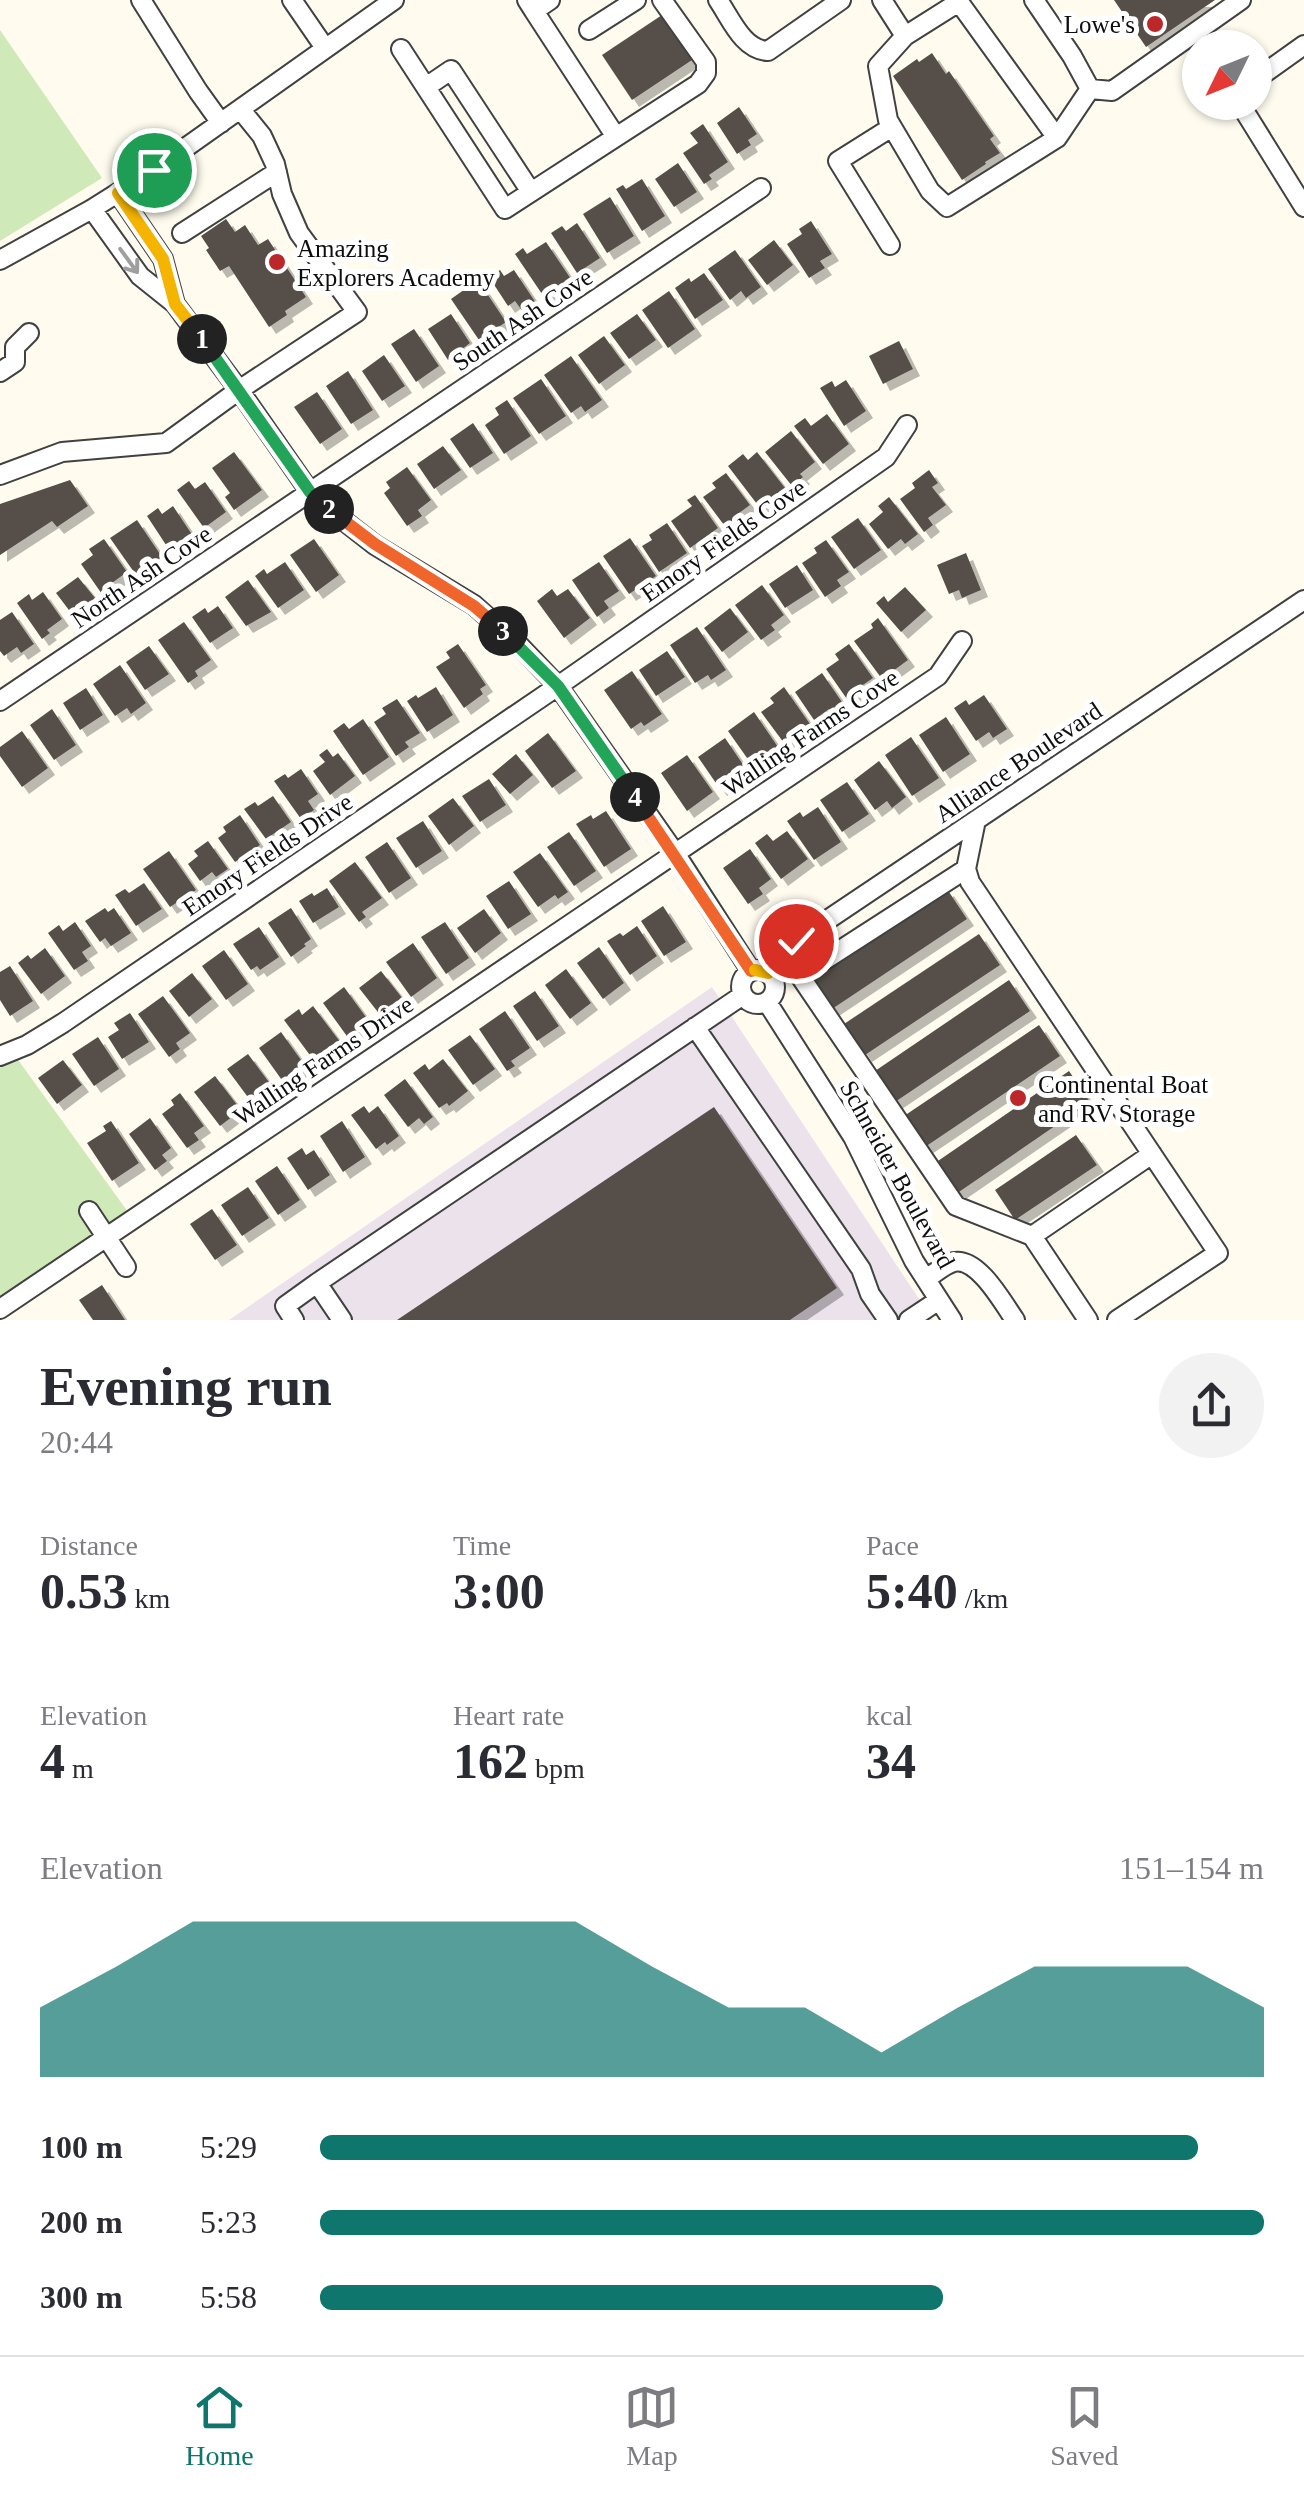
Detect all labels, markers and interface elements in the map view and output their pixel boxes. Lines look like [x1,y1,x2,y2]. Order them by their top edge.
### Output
place label: Lowe's [1064,11,1135,38]
marker: Lowe's [1144,13,1166,35]
north arrow [1182,30,1272,120]
map controls [1182,30,1272,120]
pin [112,128,197,213]
icon: arrive [127,143,182,198]
place label: Amazing Explorers Academy [297,235,495,291]
one-way arrow [119,247,140,274]
marker: Amazing Explorers Academy [266,251,288,273]
street label: South Ash Cove [447,263,597,376]
pin: 1 [177,314,227,364]
text: 1 [195,323,209,354]
street label: Emory Fields Cove [636,474,811,607]
pin: 2 [304,484,354,534]
text: 2 [322,493,336,524]
street label: North Ash Cove [66,520,216,633]
pin: 3 [478,606,528,656]
text: 3 [496,615,510,646]
street label: Walling Farms Cove [717,664,903,801]
street label: Alliance Boulevard [930,696,1107,828]
pin: 4 [610,772,660,822]
text: 4 [628,781,642,812]
street label: Emory Fields Drive [177,788,357,921]
pin [754,899,839,984]
icon: check [769,914,824,969]
street label: Walling Farms Drive [228,990,418,1130]
place label: Continental Boat and RV Storage [1038,1071,1208,1127]
street label: Schneider Boulevard [835,1076,961,1273]
marker: Continental Boat and RV Storage [1007,1087,1029,1109]
button: share [1159,1353,1264,1458]
text: Evening run [40,1356,332,1417]
text: 20:44 [40,1424,113,1460]
text: Distance [40,1530,138,1561]
text: Time [453,1530,511,1561]
text: Pace [866,1530,919,1561]
text: 0.53 [40,1563,128,1619]
text: 3:00 [453,1563,545,1619]
text: 5:40 [866,1563,958,1619]
text: km [128,1583,170,1614]
text: /km [958,1583,1008,1614]
text: Elevation [40,1700,147,1731]
text: Heart rate [453,1700,564,1731]
text: kcal [866,1700,913,1731]
text: 4 [40,1733,65,1789]
text: 162 [453,1733,528,1789]
text: 34 [866,1733,916,1789]
text: m [65,1753,94,1784]
text: bpm [528,1753,585,1784]
text: Elevation [40,1850,163,1886]
text: 151–154 m [1119,1850,1264,1886]
text: 100 m [40,2129,123,2165]
text: 5:29 [200,2129,257,2165]
text: 200 m [40,2204,123,2240]
text: 5:23 [200,2204,257,2240]
text: 300 m [40,2279,123,2315]
text: 5:58 [200,2279,257,2315]
tab: Home [185,2380,254,2472]
tab: Map [624,2380,679,2472]
tab: Saved [1050,2380,1119,2472]

